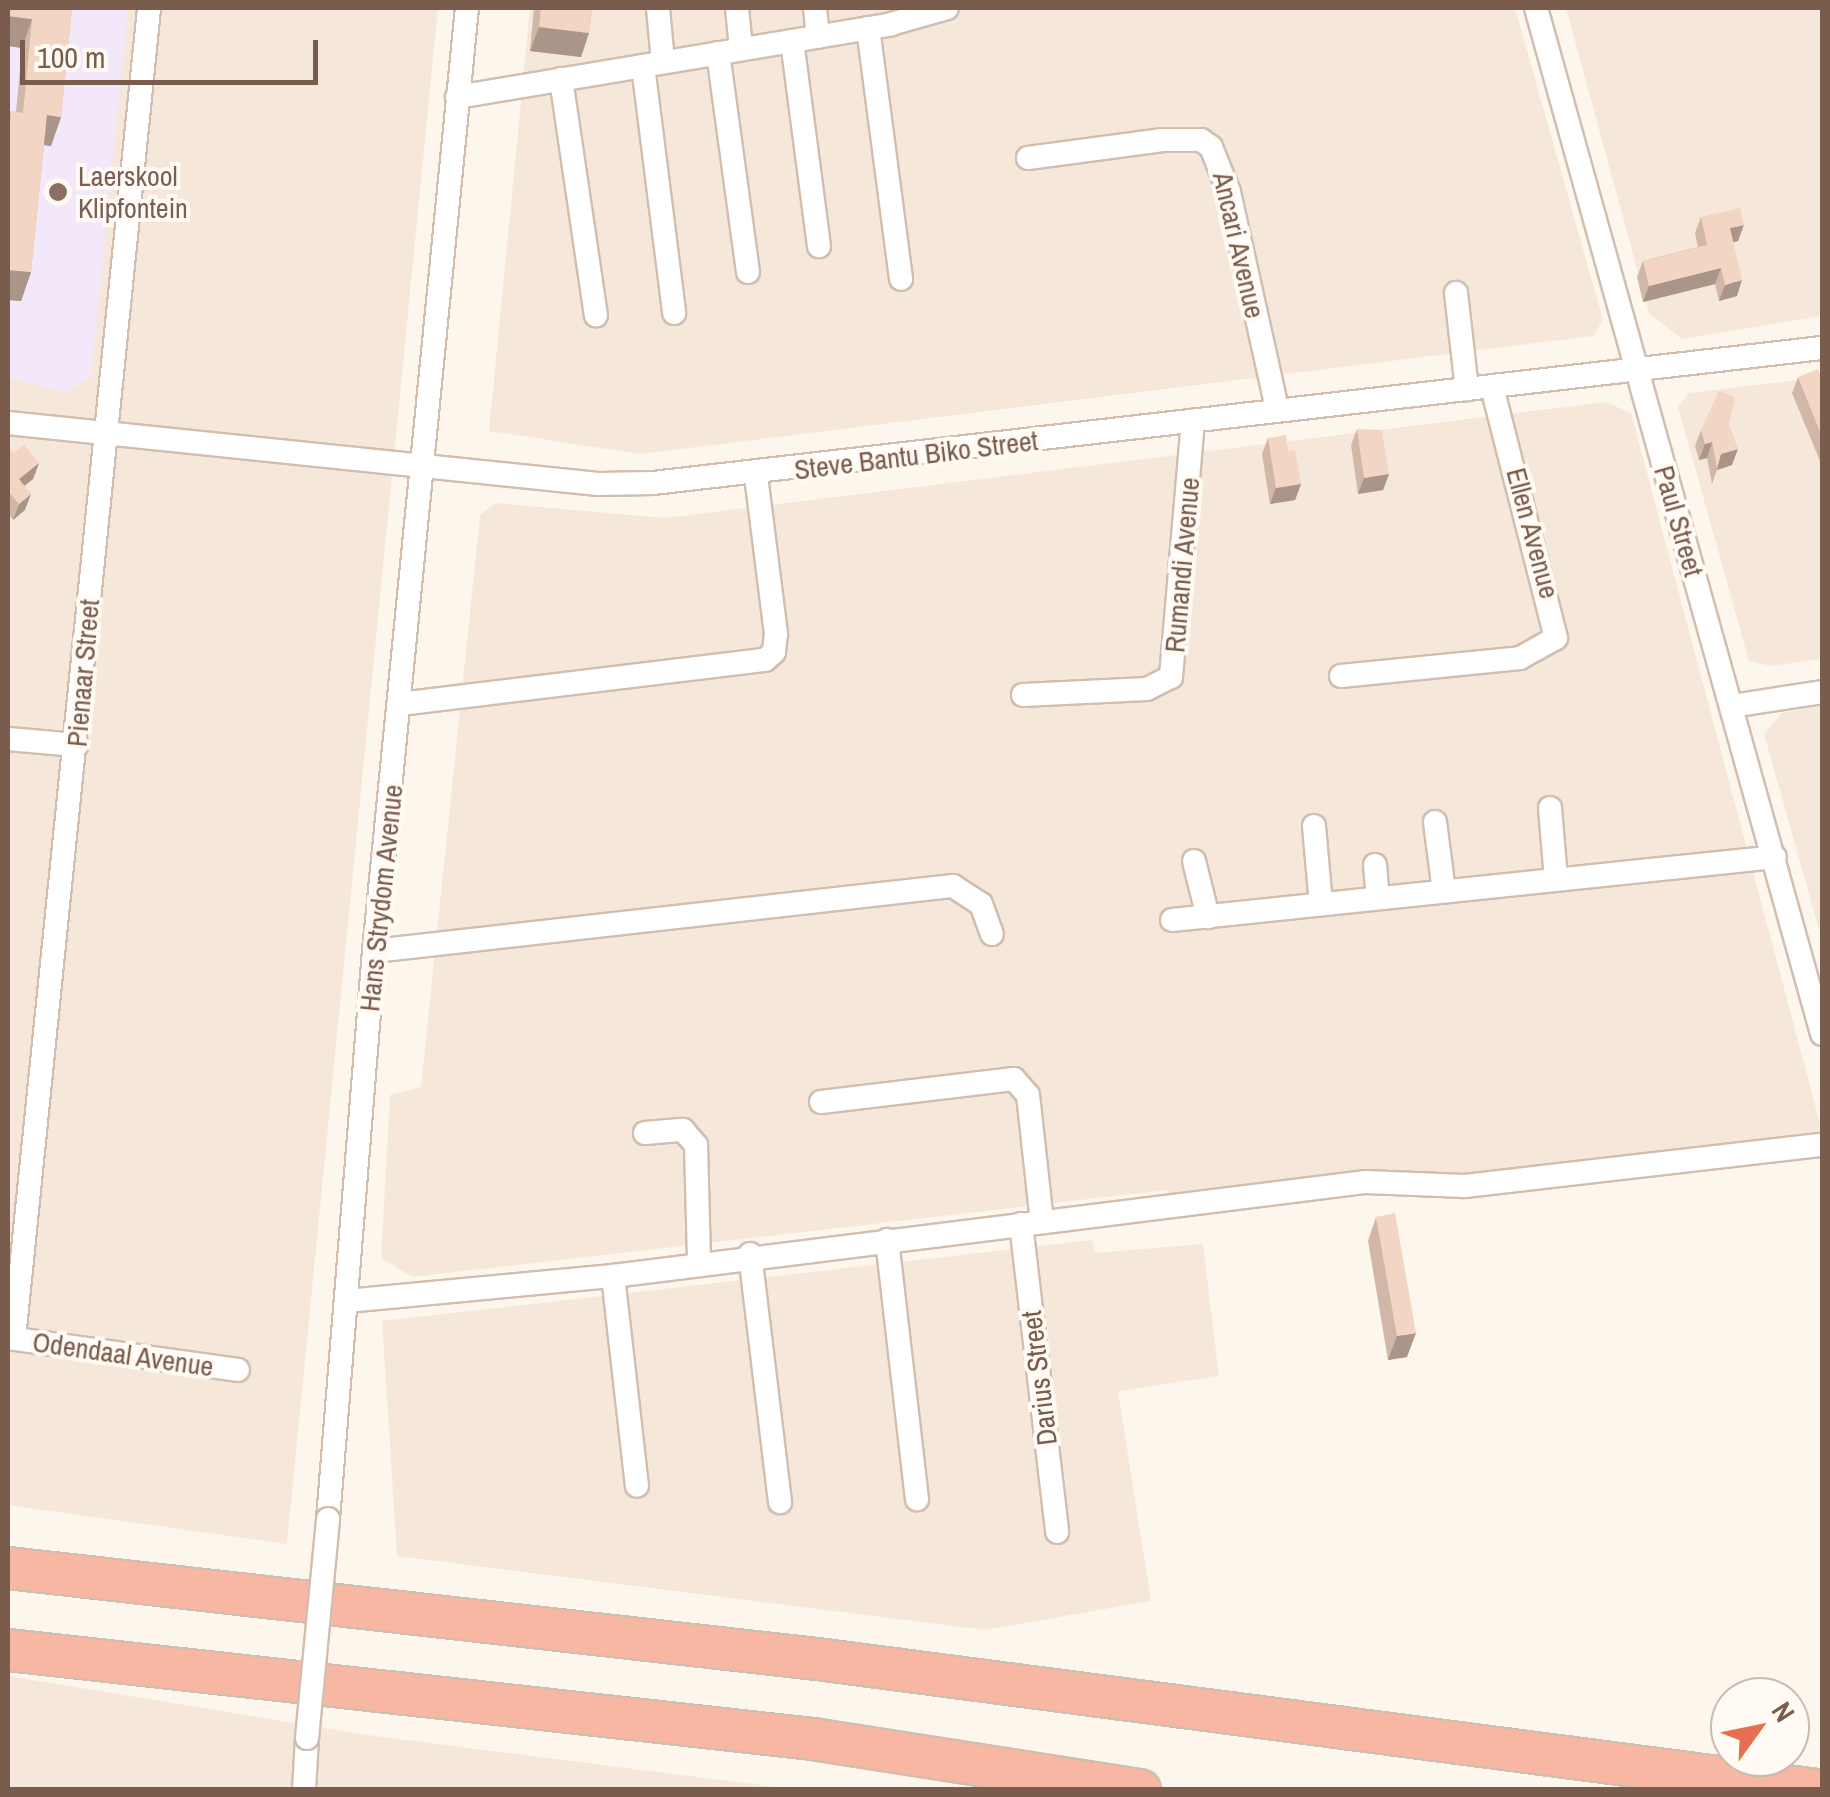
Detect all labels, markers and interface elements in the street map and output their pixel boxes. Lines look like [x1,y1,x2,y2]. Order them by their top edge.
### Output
scale bar [25,20,322,82]
text: 100 m [37,37,105,77]
place label: Laerskool Klipfontein [78,159,188,225]
street label: Ancari Avenue [1206,168,1272,322]
marker: Laerskool Klipfontein [47,181,69,203]
street label: Steve Bantu Biko Street [792,423,1040,487]
street label: Paul Street [1647,462,1711,580]
street label: Ellen Avenue [1499,463,1567,603]
street label: Rumandi Avenue [1158,475,1206,655]
street label: Pienaar Street [60,598,106,748]
street label: Hans Strydom Avenue [352,782,410,1014]
street label: Darius Street [1014,1309,1064,1447]
street label: Odendaal Avenue [30,1325,216,1383]
north arrow [1710,1677,1810,1777]
text: N [1763,1694,1804,1729]

